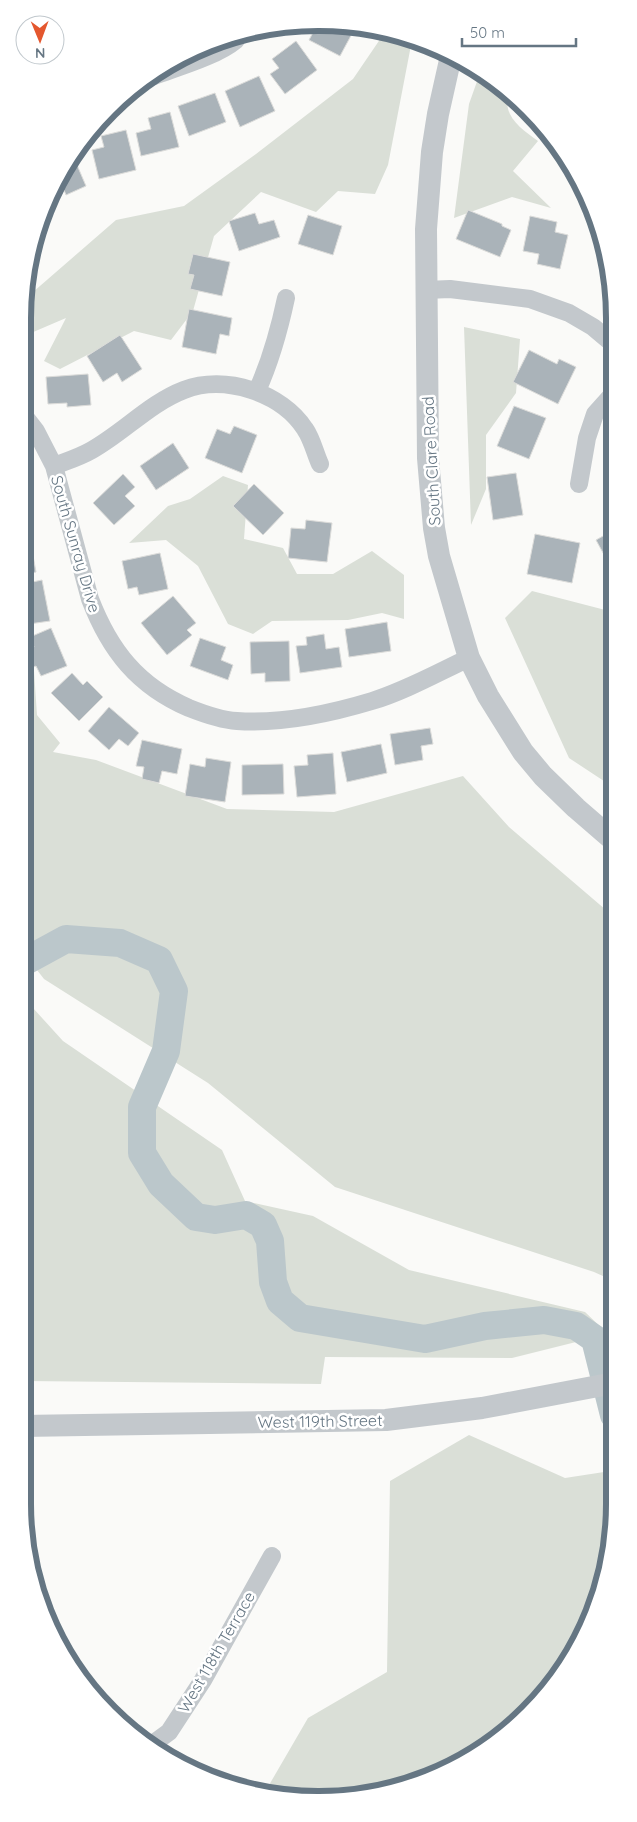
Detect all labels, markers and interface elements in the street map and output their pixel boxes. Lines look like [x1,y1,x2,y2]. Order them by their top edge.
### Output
north arrow [15,15,65,65]
scale bar [462,15,576,47]
text: 50 m [470,23,505,42]
text: N [35,44,46,62]
street label: South Clare Road [418,396,444,526]
street label: South Sunray Drive [47,473,105,615]
street label: West 119th Street [257,1410,383,1432]
street label: West 118th Terrace [173,1588,259,1716]

